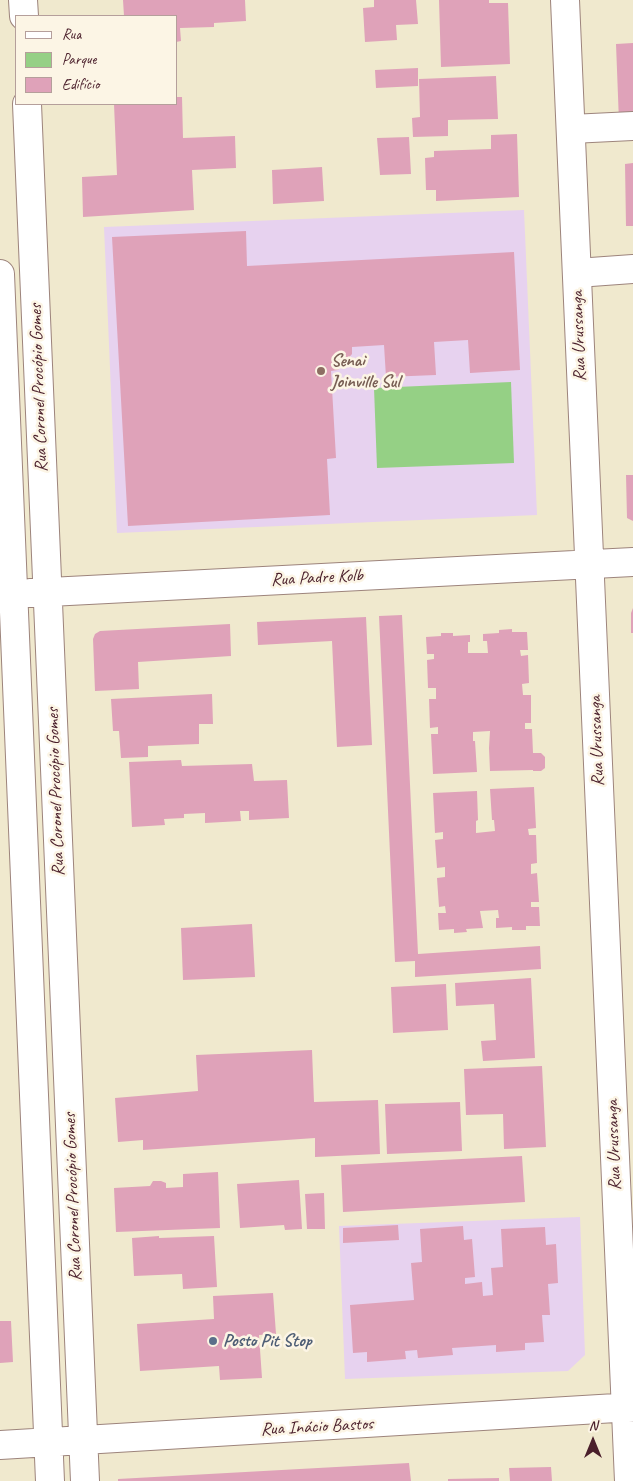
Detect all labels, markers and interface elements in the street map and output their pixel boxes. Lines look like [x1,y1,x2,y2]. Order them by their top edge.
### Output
legend [15,15,178,105]
text: Rua [62,25,81,44]
text: Parque [62,50,96,69]
text: Edifício [62,75,99,94]
street label: Rua Urussanga [567,290,591,382]
street label: Rua Coronel Procópio Gomes [25,304,53,472]
place label: Senai Joinville Sul [331,350,400,392]
marker: Senai Joinville Sul [315,365,327,377]
street label: Rua Padre Kolb [271,565,363,591]
street label: Rua Urussanga [585,695,609,787]
street label: Rua Coronel Procópio Gomes [42,708,70,876]
street label: Rua Urussanga [602,1099,626,1191]
street label: Rua Coronel Procópio Gomes [59,1113,87,1281]
place label: Posto Pit Stop [223,1330,312,1352]
marker: Posto Pit Stop [207,1335,219,1347]
street label: Rua Inácio Bastos [260,1413,374,1441]
north arrow [568,1416,618,1466]
text: N [589,1417,597,1434]

